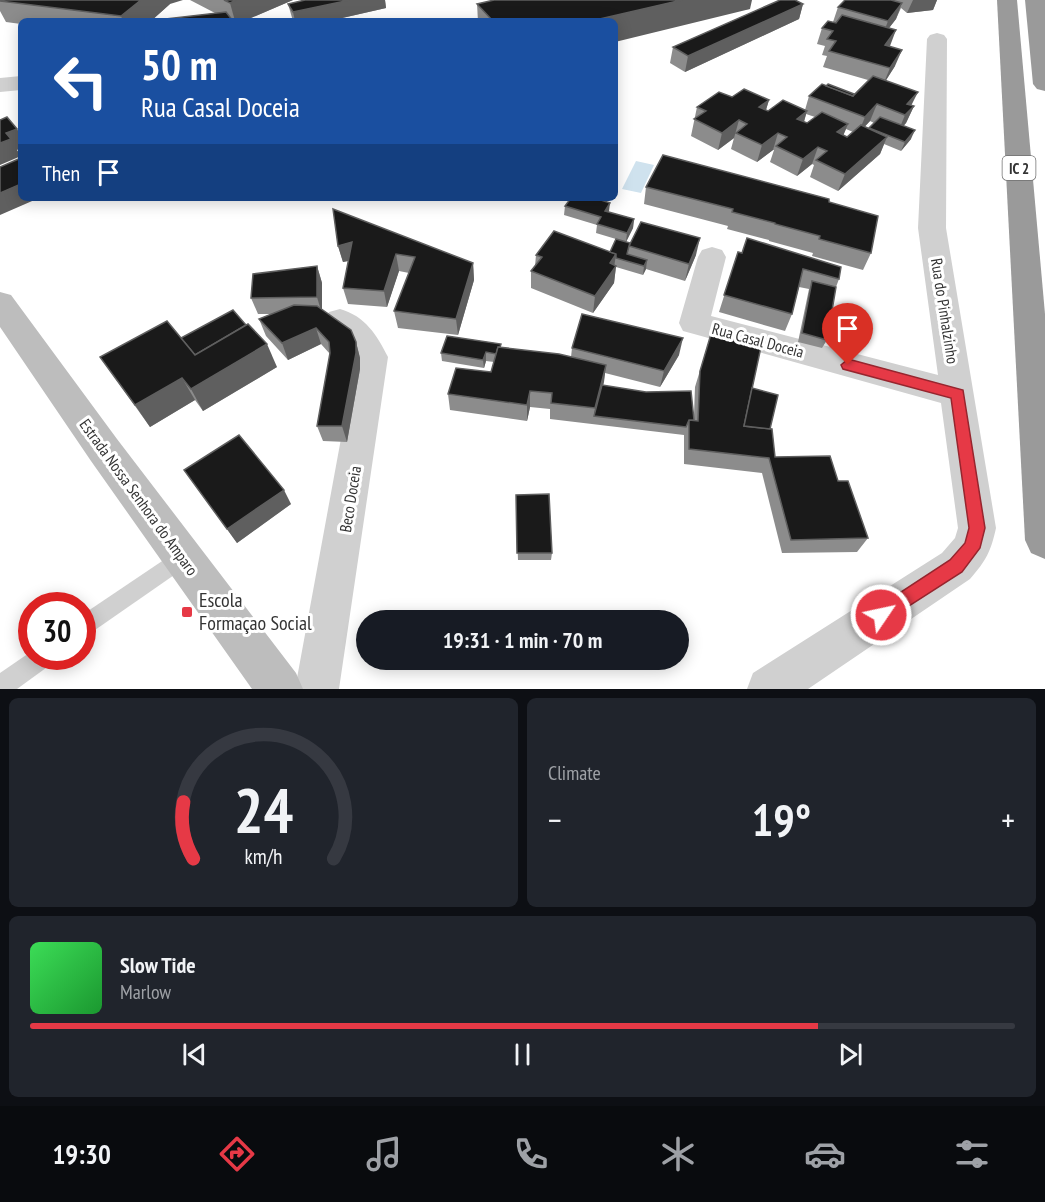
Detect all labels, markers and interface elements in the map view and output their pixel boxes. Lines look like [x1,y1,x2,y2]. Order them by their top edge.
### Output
text: 50 m [141,37,218,92]
icon: left [42,42,120,120]
text: Rua Casal Doceia [141,90,300,124]
icon: arrive [92,156,125,189]
road number: IC 2 [1002,156,1036,180]
text: Then [42,159,80,187]
street label: Rua do Pinhalzinho [927,257,963,365]
pin [822,303,873,365]
icon: arrive [831,312,864,345]
street label: Rua Casal Doceia [710,318,806,362]
street label: Estrada Nossa Senhora do Amparo [76,415,202,579]
street label: Beco Doceia [335,464,365,534]
position arrow [849,583,913,647]
place label: Escola Formaçao Social [199,587,312,636]
speed limit sign: 30 [18,592,96,670]
marker: Escola Formaçao Social [180,605,194,619]
text: 19:31 · 1 min · 70 m [443,626,602,654]
text: Climate [548,760,601,786]
text: 24 [234,769,293,850]
text: 19° [752,790,811,848]
text: − [548,798,562,841]
text: + [1001,798,1015,841]
text: km/h [244,843,283,871]
text: Slow Tide [120,951,196,979]
text: Marlow [120,979,171,1005]
icon: previous [178,1038,211,1071]
icon: pause [506,1038,539,1071]
icon: next [834,1038,867,1071]
icon: directions [216,1133,258,1175]
icon: music [363,1133,405,1175]
icon: phone [510,1133,552,1175]
icon: climate [657,1133,699,1175]
icon: car [804,1133,846,1175]
icon: filters [951,1133,993,1175]
text: 19:30 [52,1137,111,1171]

